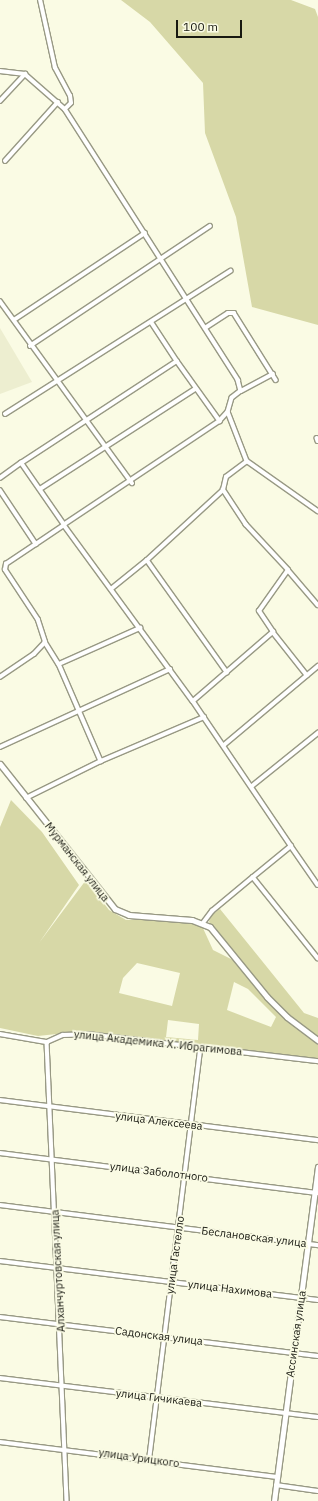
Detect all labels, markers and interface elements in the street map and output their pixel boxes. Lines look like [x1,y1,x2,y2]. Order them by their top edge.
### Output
scale bar [178,12,244,38]
text: 100 m [183,19,218,34]
street label: Мурманская улица [42,820,112,904]
street label: улица Академика Х. Ибрагимова [73,1028,243,1058]
street label: улица Алексеева [115,1109,203,1133]
street label: улица Заболотного [109,1159,209,1185]
street label: Алханчуртовская улица [48,1209,68,1333]
street label: улица Гастелло [163,1215,187,1295]
street label: Беслановская улица [201,1224,307,1250]
street label: улица Нахимова [187,1277,273,1301]
street label: Ассинская улица [283,1290,309,1378]
street label: Садонская улица [114,1324,204,1348]
street label: улица Гичикаева [115,1386,203,1410]
street label: улица Урицкого [98,1446,180,1470]

